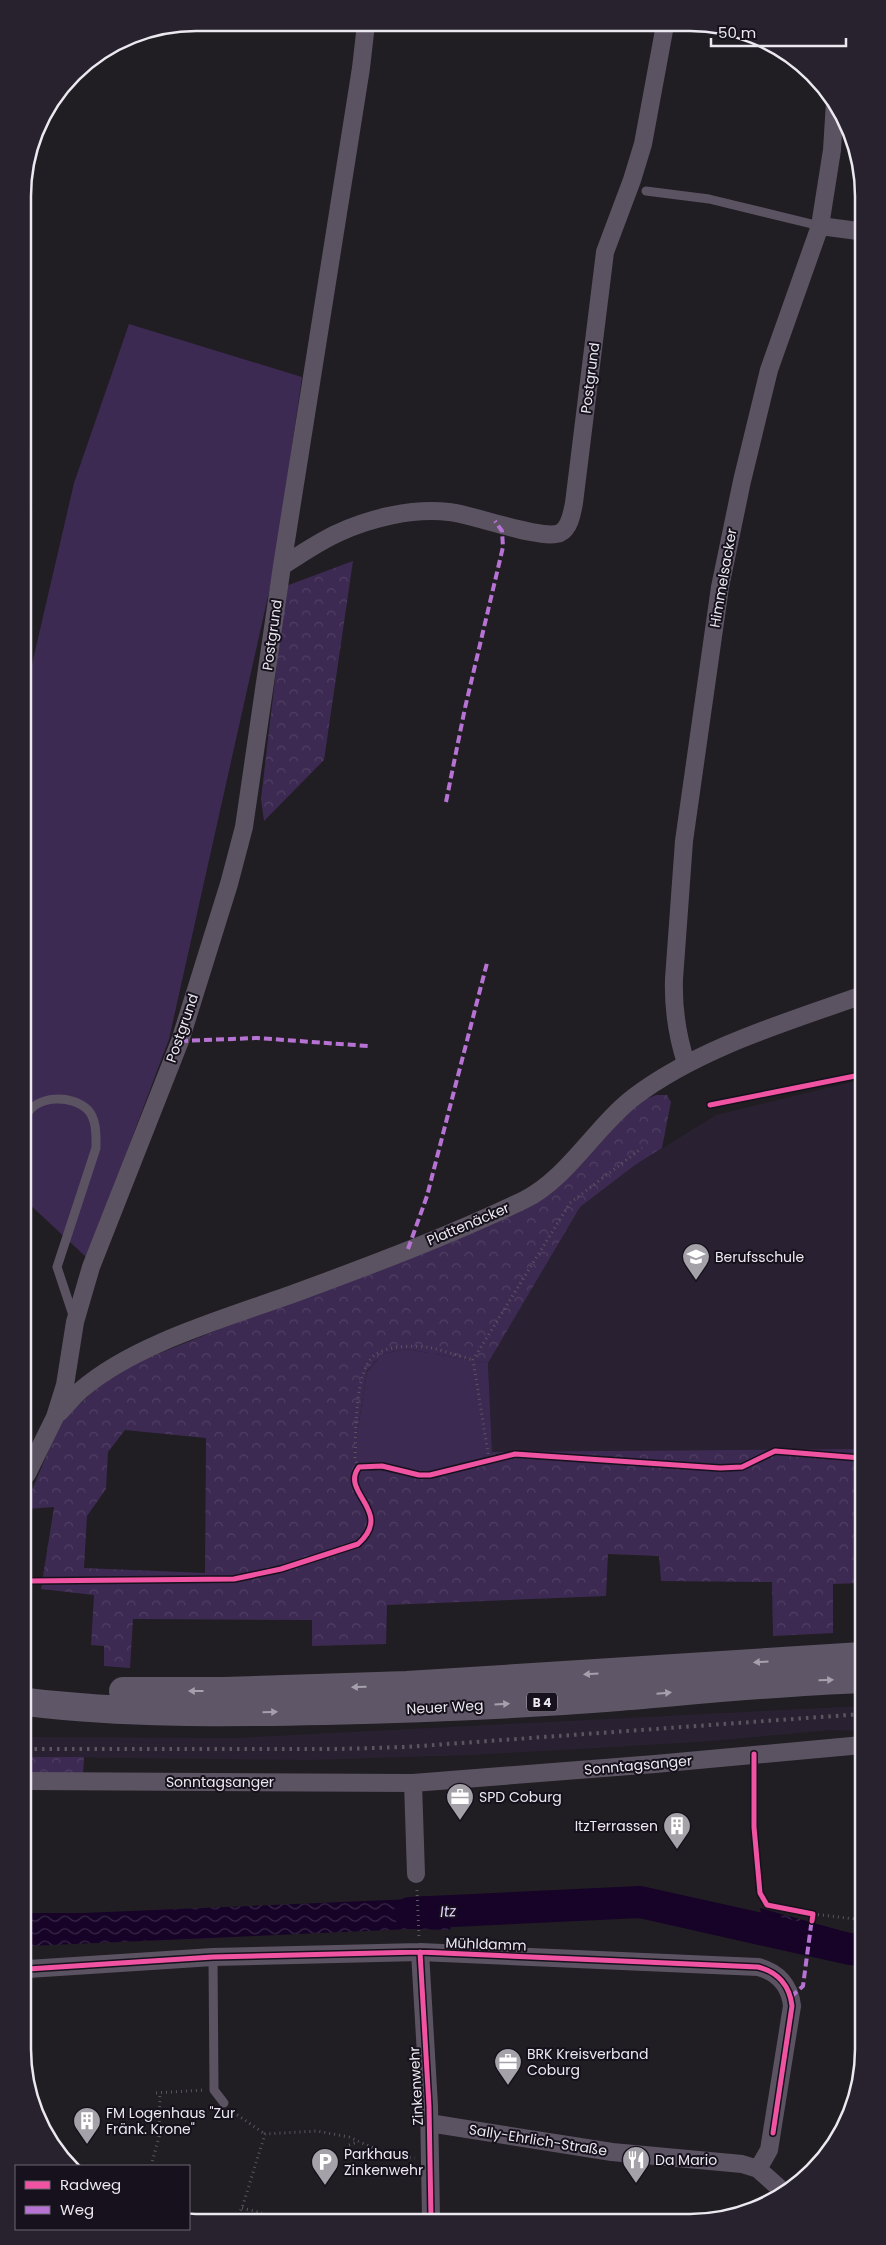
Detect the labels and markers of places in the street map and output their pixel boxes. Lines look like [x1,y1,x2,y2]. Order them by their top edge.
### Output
school or university icon: Berufsschule [681,1242,711,1281]
place label: Berufsschule [715,1247,805,1267]
office icon: SPD Coburg [445,1782,475,1821]
place label: SPD Coburg [479,1787,562,1807]
building icon: ItzTerrassen [662,1811,692,1850]
place label: ItzTerrassen [575,1816,658,1836]
place label: BRK Kreisverband Coburg [527,2044,648,2080]
office icon: BRK Kreisverband Coburg [493,2047,523,2086]
place label: FM Logenhaus "Zur Fränk. Krone" [106,2103,235,2139]
building icon: FM Logenhaus "Zur Fränk. Krone" [72,2106,102,2145]
place label: Parkhaus Zinkenwehr [344,2144,423,2180]
restaurant icon: Da Mario [621,2145,651,2184]
parking icon: Parkhaus Zinkenwehr [310,2147,340,2186]
place label: Da Mario [655,2150,717,2170]

